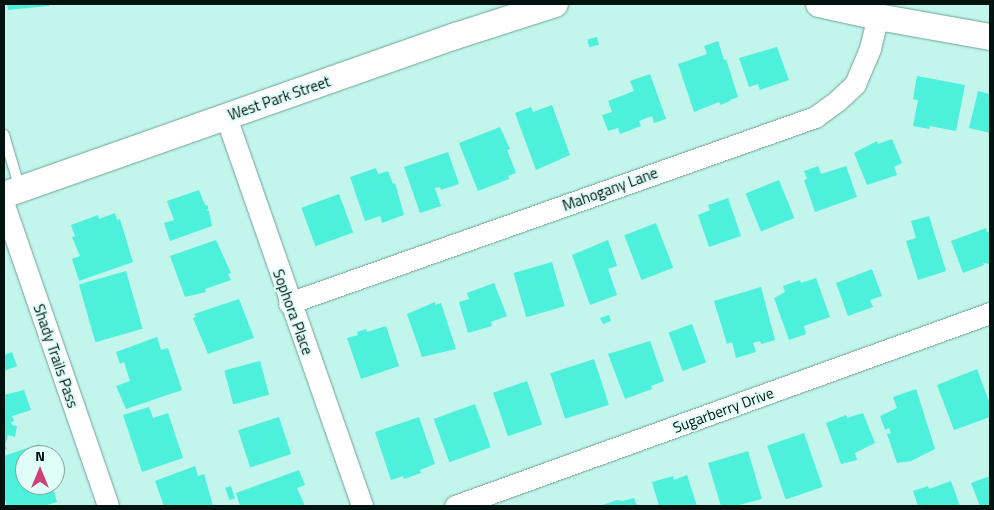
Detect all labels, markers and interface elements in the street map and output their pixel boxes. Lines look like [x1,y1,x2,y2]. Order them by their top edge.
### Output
street label: West Park Street [226,72,332,124]
street label: Mahogany Lane [560,163,660,215]
street label: Sophora Place [269,267,317,357]
street label: Shady Trails Pass [30,302,82,410]
street label: Sugarberry Drive [670,383,776,437]
north arrow [15,445,65,495]
text: N [35,445,45,466]

